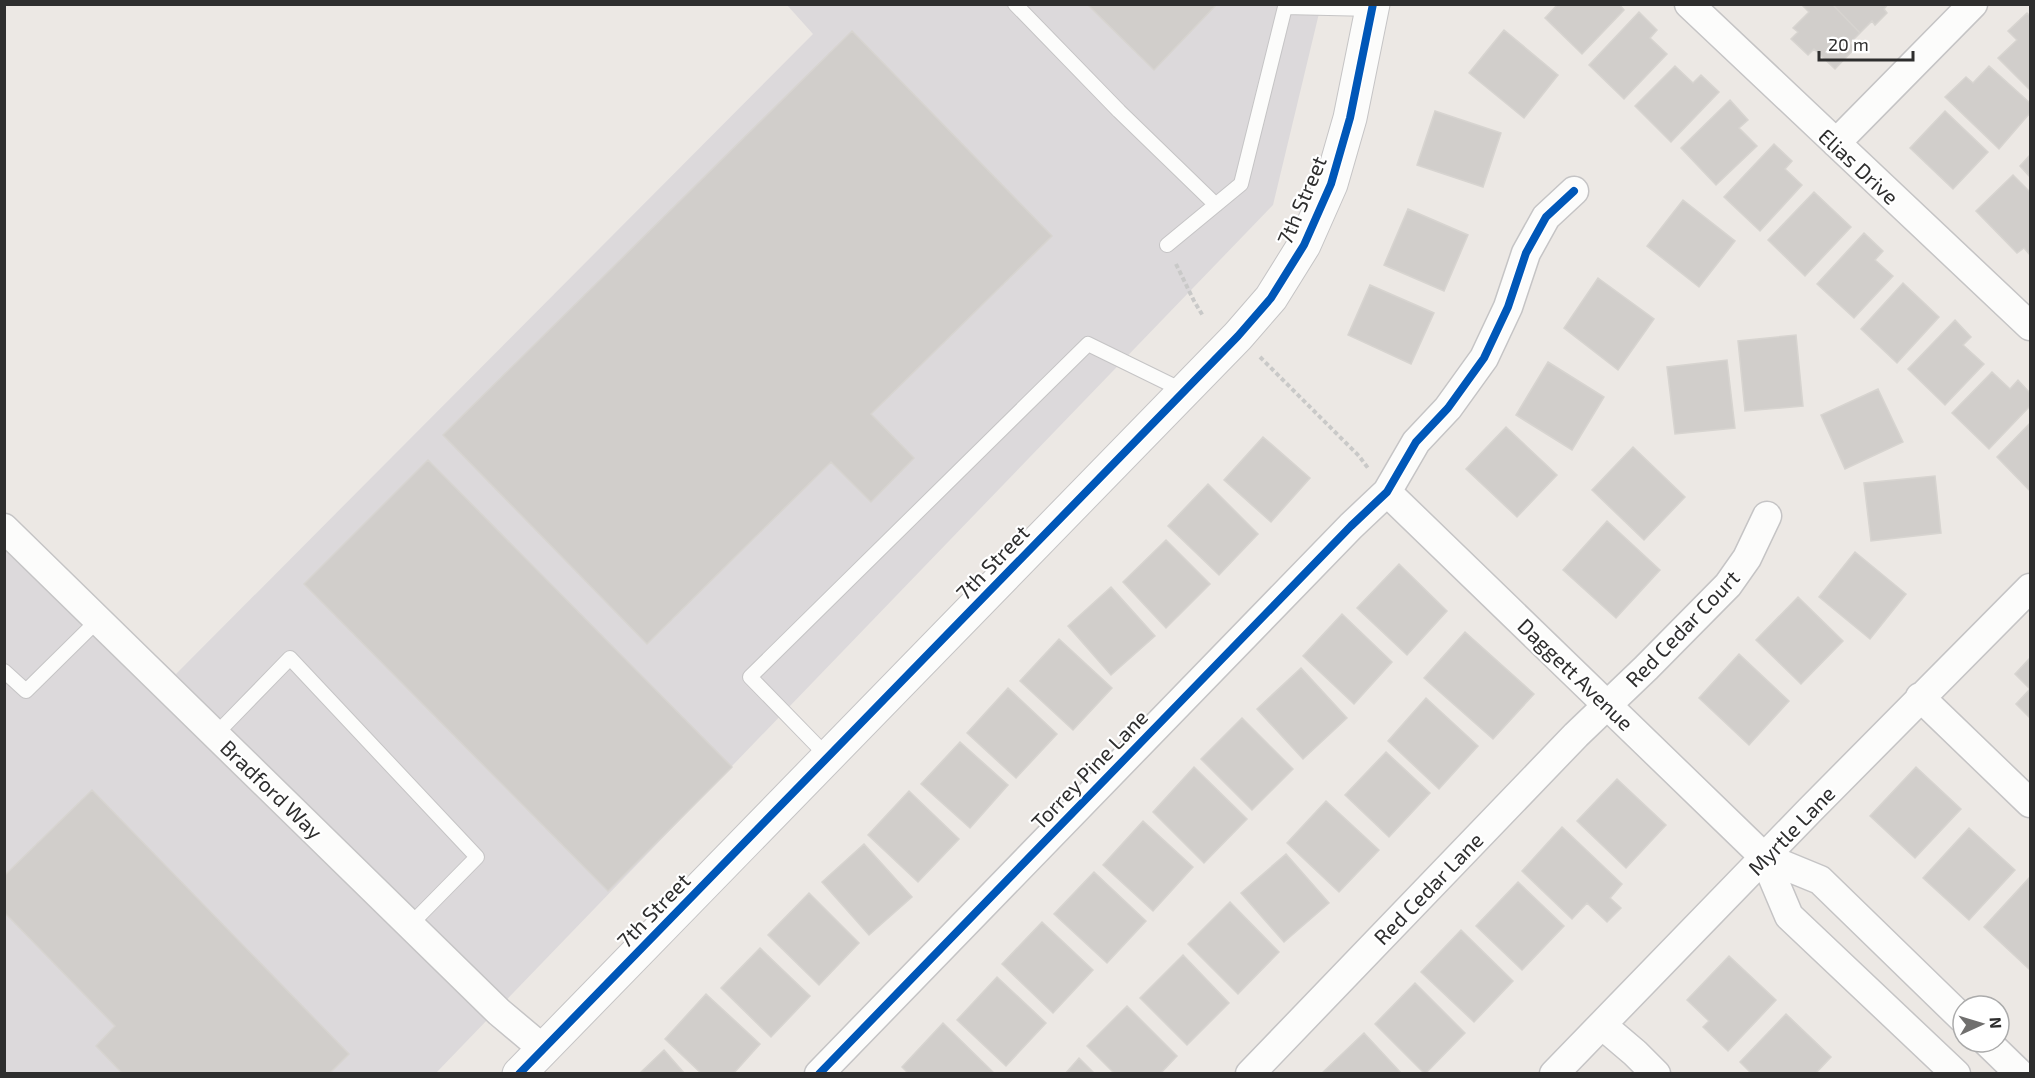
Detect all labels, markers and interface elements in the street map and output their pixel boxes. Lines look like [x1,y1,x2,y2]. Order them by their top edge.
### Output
scale bar [1819,24,1914,62]
text: 20 m [1828,33,1869,55]
street label: Elias Drive [1814,123,1904,209]
street label: 7th Street [1271,152,1331,248]
street label: 7th Street [950,520,1034,604]
street label: Red Cedar Court [1620,564,1744,692]
street label: Daggett Avenue [1513,613,1639,735]
street label: Torrey Pine Lane [1026,704,1152,834]
street label: Bradford Way [216,734,328,844]
street label: Myrtle Lane [1742,780,1840,880]
street label: Red Cedar Lane [1368,827,1488,949]
street label: 7th Street [611,868,695,952]
north arrow [1951,994,2011,1054]
text: N [1987,1016,2006,1029]

